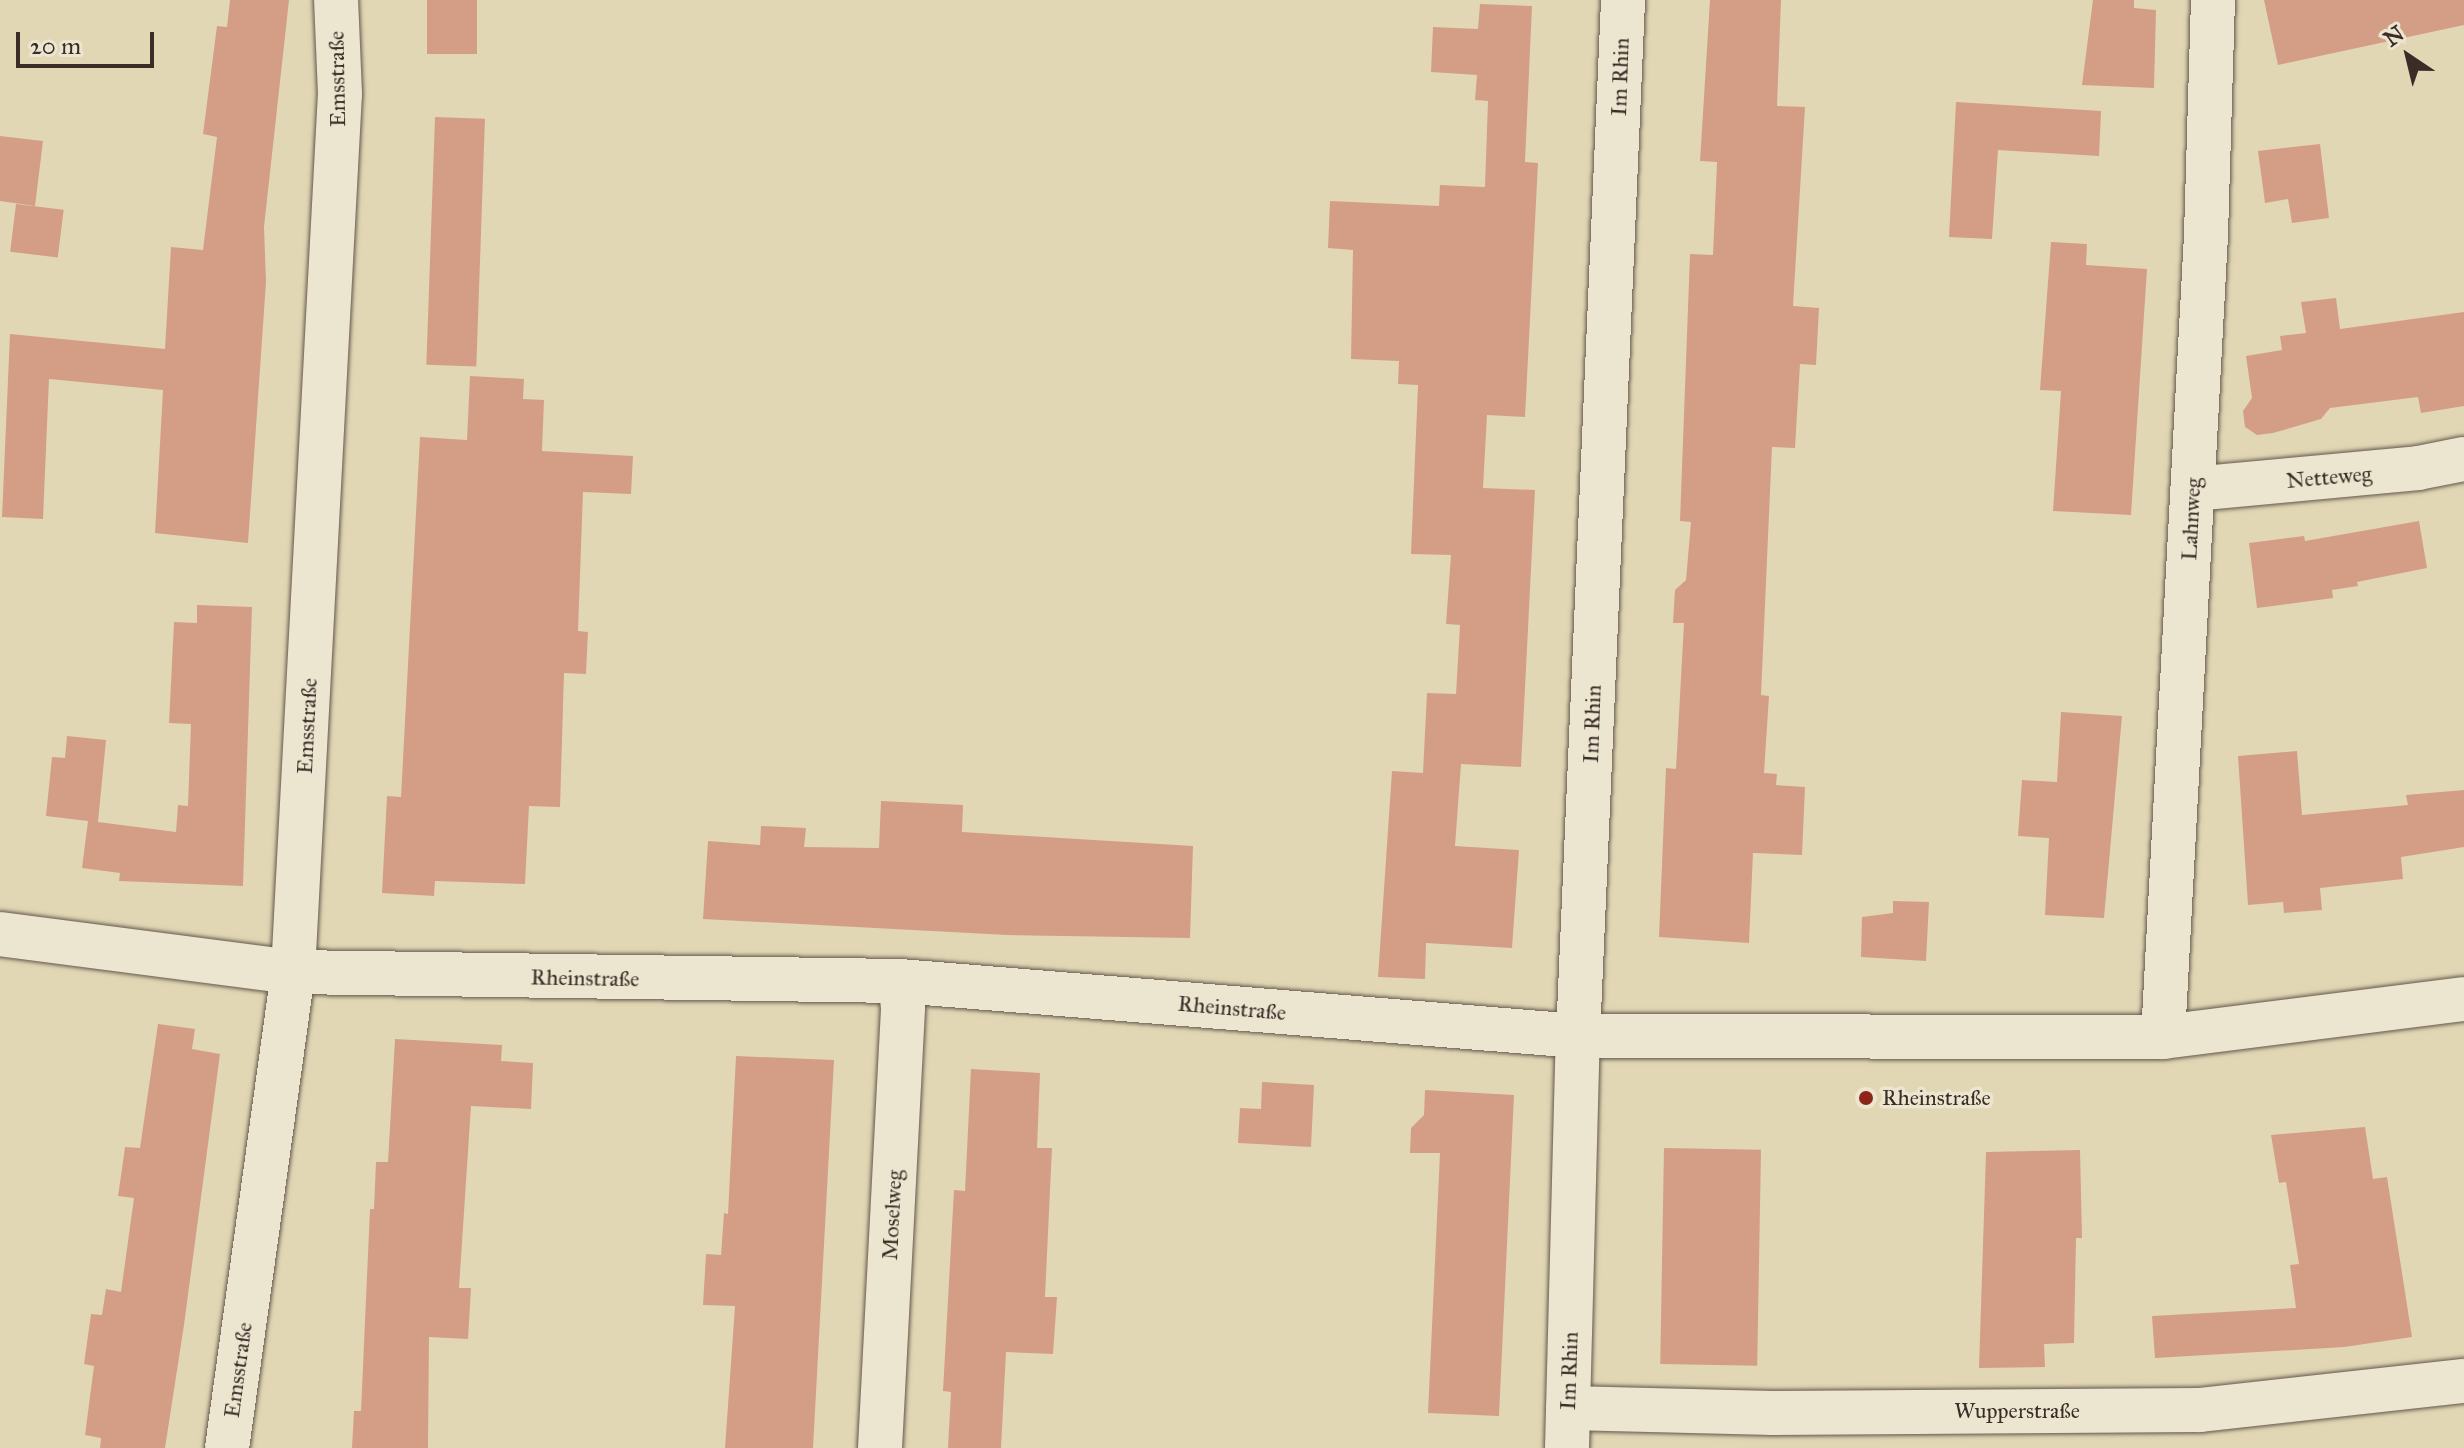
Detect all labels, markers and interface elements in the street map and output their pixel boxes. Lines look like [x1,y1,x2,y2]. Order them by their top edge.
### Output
scale bar [20,16,158,66]
north arrow [2368,16,2448,96]
text: N [2379,20,2409,52]
text: 20 m [30,31,81,61]
street label: Emsstraße [323,31,351,127]
street label: Im Rhin [1605,37,1635,117]
street label: Netteweg [2285,460,2373,494]
street label: Lahnweg [2176,477,2206,561]
street label: Emsstraße [291,677,323,775]
street label: Im Rhin [1577,684,1607,764]
street label: Rheinstraße [530,964,640,992]
street label: Rheinstraße [1177,990,1287,1026]
place label: Rheinstraße [1882,1085,1991,1111]
marker: Rheinstraße [1857,1089,1875,1107]
street label: Moselweg [876,1169,908,1261]
street label: Emsstraße [218,1321,258,1419]
street label: Im Rhin [1554,1331,1584,1411]
street label: Wupperstraße [1954,1398,2080,1424]

